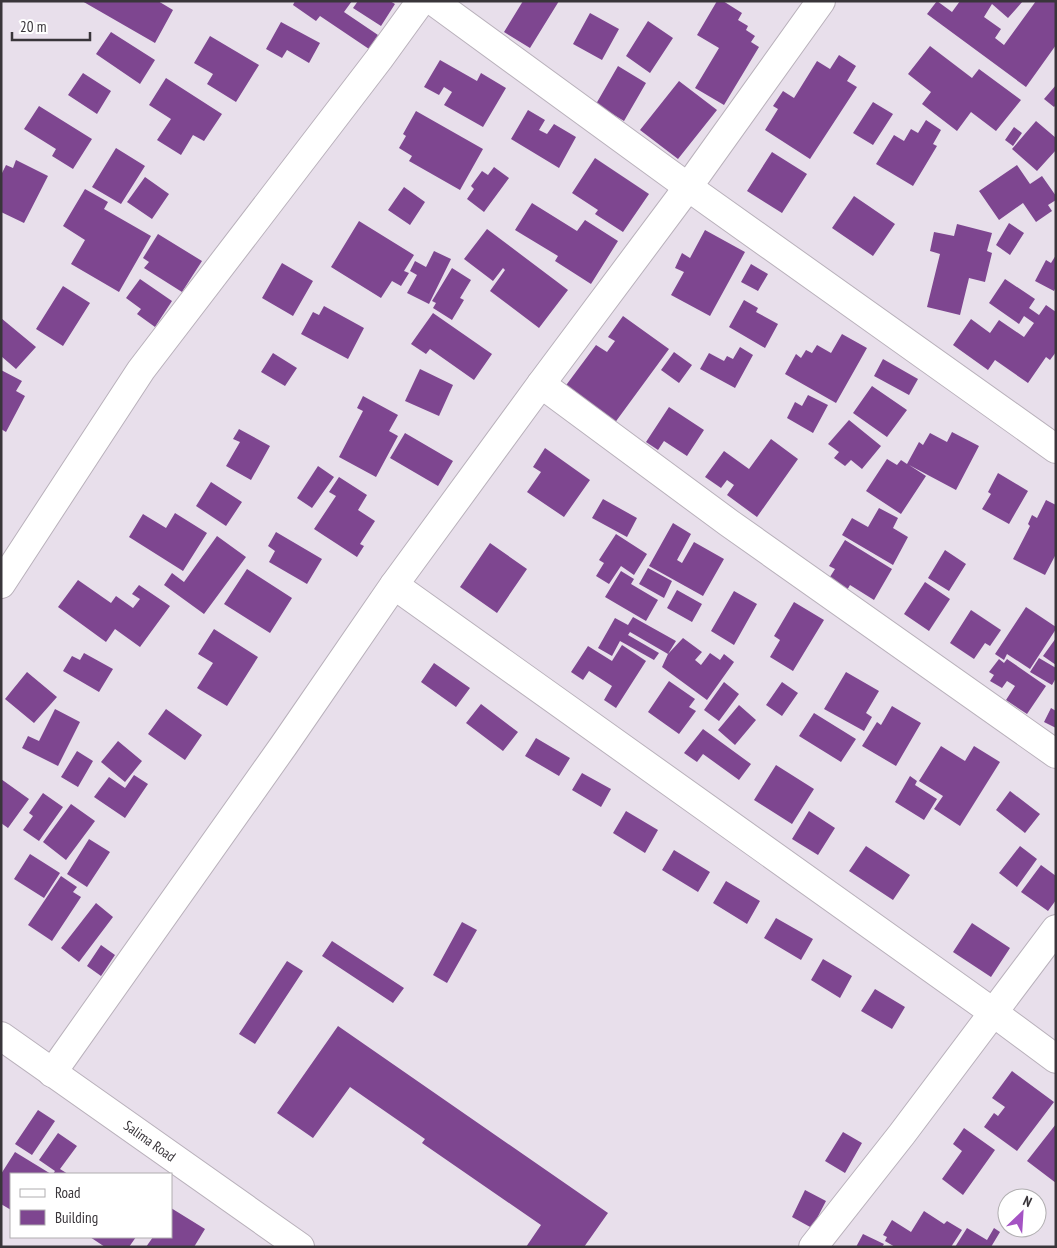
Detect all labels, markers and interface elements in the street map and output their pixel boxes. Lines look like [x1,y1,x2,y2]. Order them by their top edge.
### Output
scale bar [12,10,90,42]
text: 20 m [20,17,46,36]
street label: Salima Road [120,1116,179,1165]
legend [10,1173,172,1238]
text: Road [55,1183,81,1202]
north arrow [997,1188,1047,1238]
text: N [1020,1191,1035,1211]
text: Building [55,1208,98,1227]

